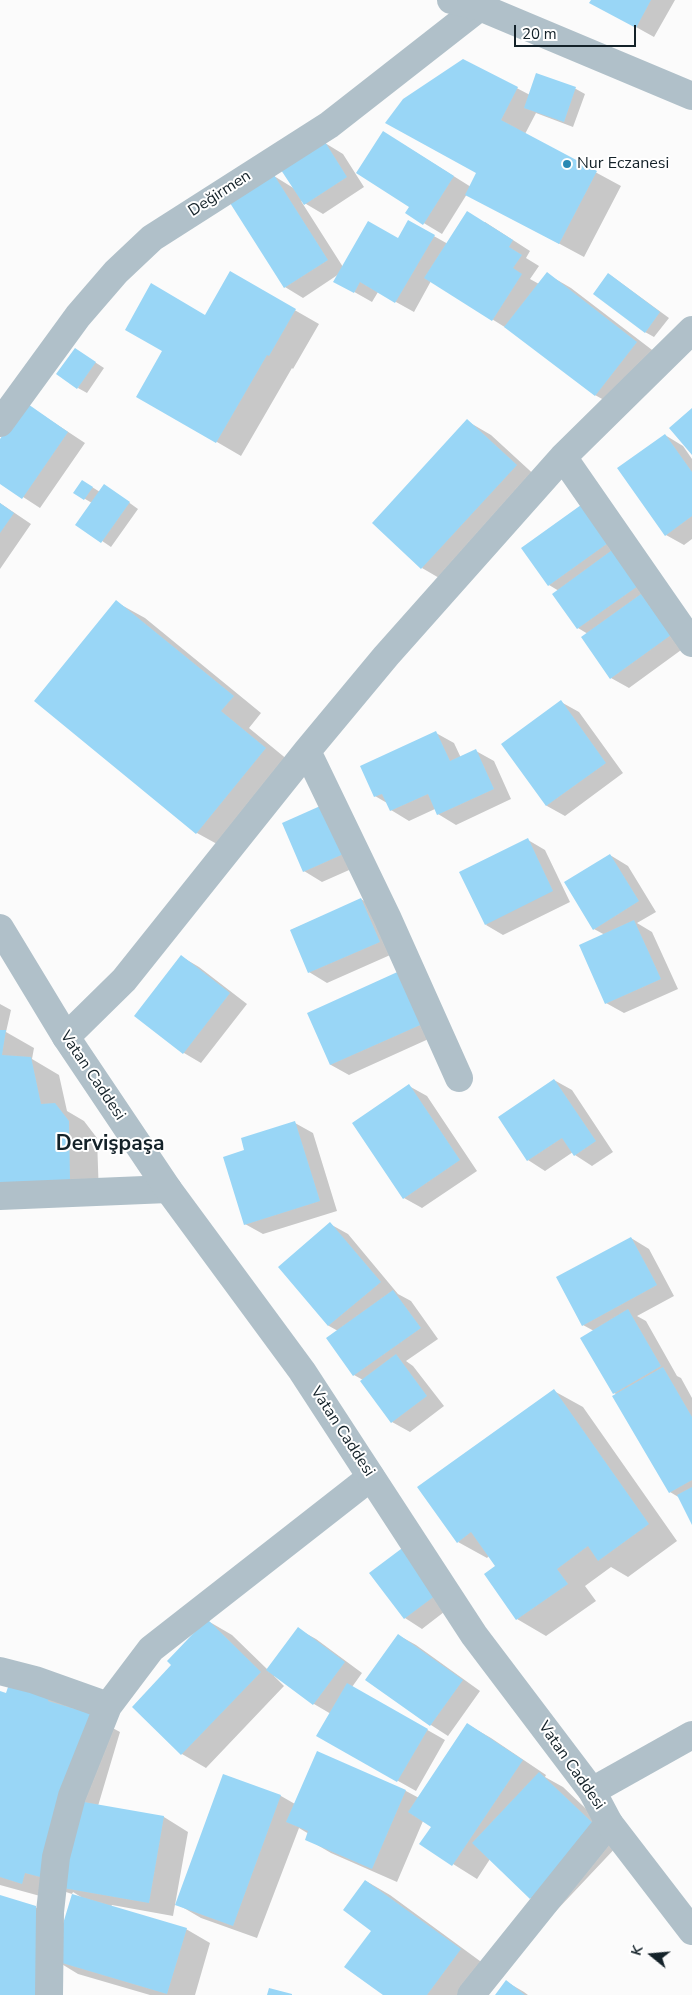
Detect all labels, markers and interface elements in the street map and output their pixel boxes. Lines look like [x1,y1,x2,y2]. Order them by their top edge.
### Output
scale bar [517,15,640,47]
text: 20 m [522,24,557,44]
place label: Nur Eczanesi [577,154,669,174]
marker: Nur Eczanesi [561,158,573,170]
street label: Değirmen [185,167,255,221]
street label: Vatan Caddesi [55,1028,129,1124]
district label: Dervişpaşa [56,1132,164,1158]
street label: Vatan Caddesi [306,1383,378,1481]
street label: Vatan Caddesi [533,1718,609,1814]
north arrow [627,1930,677,1980]
text: K [627,1943,648,1958]

